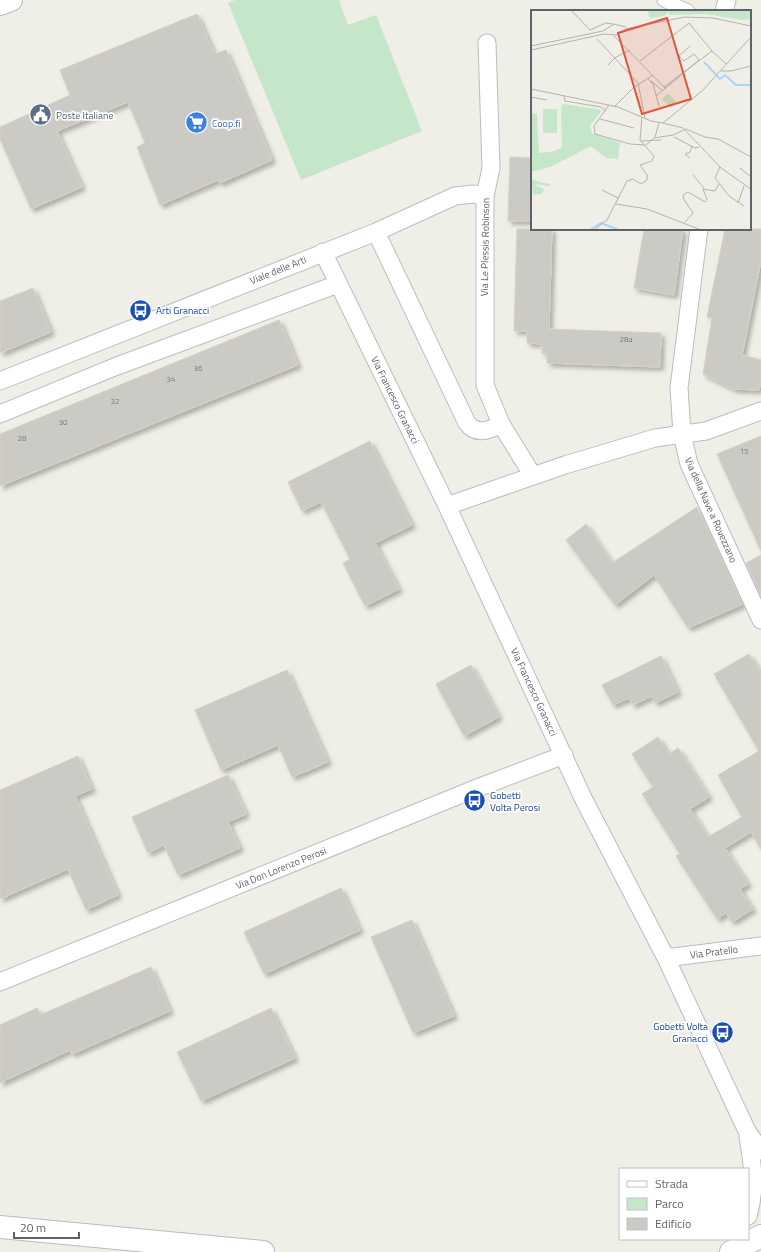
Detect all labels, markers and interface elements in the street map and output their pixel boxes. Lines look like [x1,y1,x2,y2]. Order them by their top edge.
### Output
inset map [531,10,751,230]
public building icon: Poste Italiane [28,102,54,128]
place label: Poste Italiane [56,108,114,123]
supermarket icon: Coop.fi [184,110,210,136]
place label: Coop.fi [212,116,241,131]
street label: Via Le Plessis Robinson [477,198,493,296]
street label: Viale delle Arti [247,252,309,288]
bus stop icon: Arti Granacci [128,297,154,323]
place label: Arti Granacci [156,303,209,318]
house number: 28a [620,333,632,345]
street label: Via Francesco Granacci [367,354,423,446]
house number: 36 [194,362,203,374]
house number: 34 [167,373,176,385]
house number: 32 [111,395,119,407]
house number: 30 [59,416,68,428]
house number: 28 [18,432,27,444]
house number: 15 [740,445,749,457]
street label: Via della Nave a Rovezzano [681,455,741,565]
street label: Via Francesco Granacci [507,645,561,739]
bus stop icon: Gobetti Volta Perosi [461,788,487,814]
place label: Gobetti Volta Perosi [490,788,540,815]
street label: Via Don Lorenzo Perosi [233,843,329,893]
street label: Via Pratello [689,942,739,962]
place label: Gobetti Volta Granacci [653,1019,708,1046]
bus stop icon: Gobetti Volta Granacci [710,1019,736,1045]
legend [619,1168,749,1240]
text: Strada [655,1174,688,1193]
text: Parco [655,1194,684,1213]
scale bar [14,1214,79,1240]
text: Edificio [655,1214,691,1233]
text: 20 m [20,1218,46,1237]

